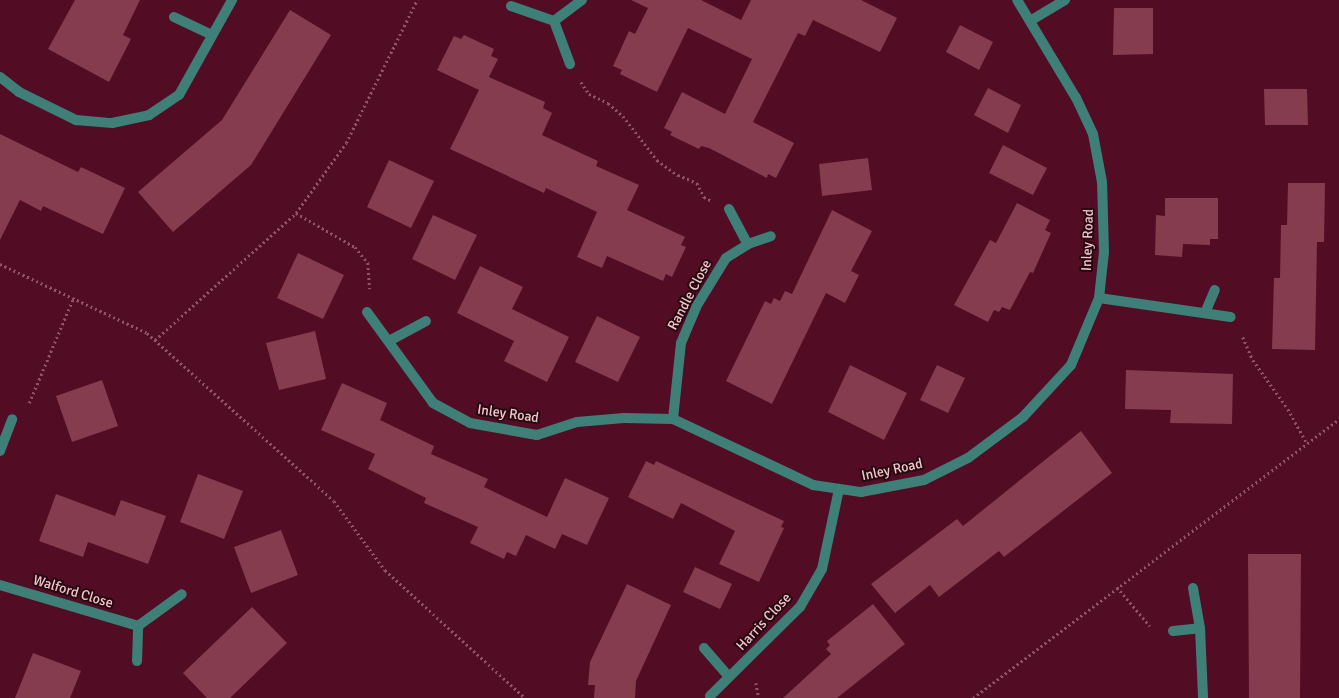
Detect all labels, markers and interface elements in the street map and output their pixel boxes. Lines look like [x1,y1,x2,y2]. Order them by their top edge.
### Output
street label: Inley Road [1079,209,1097,271]
street label: Randle Close [664,257,716,333]
street label: Inley Road [476,401,540,427]
street label: Inley Road [860,455,924,485]
street label: Walford Close [31,572,115,612]
street label: Harris Close [733,590,795,654]

